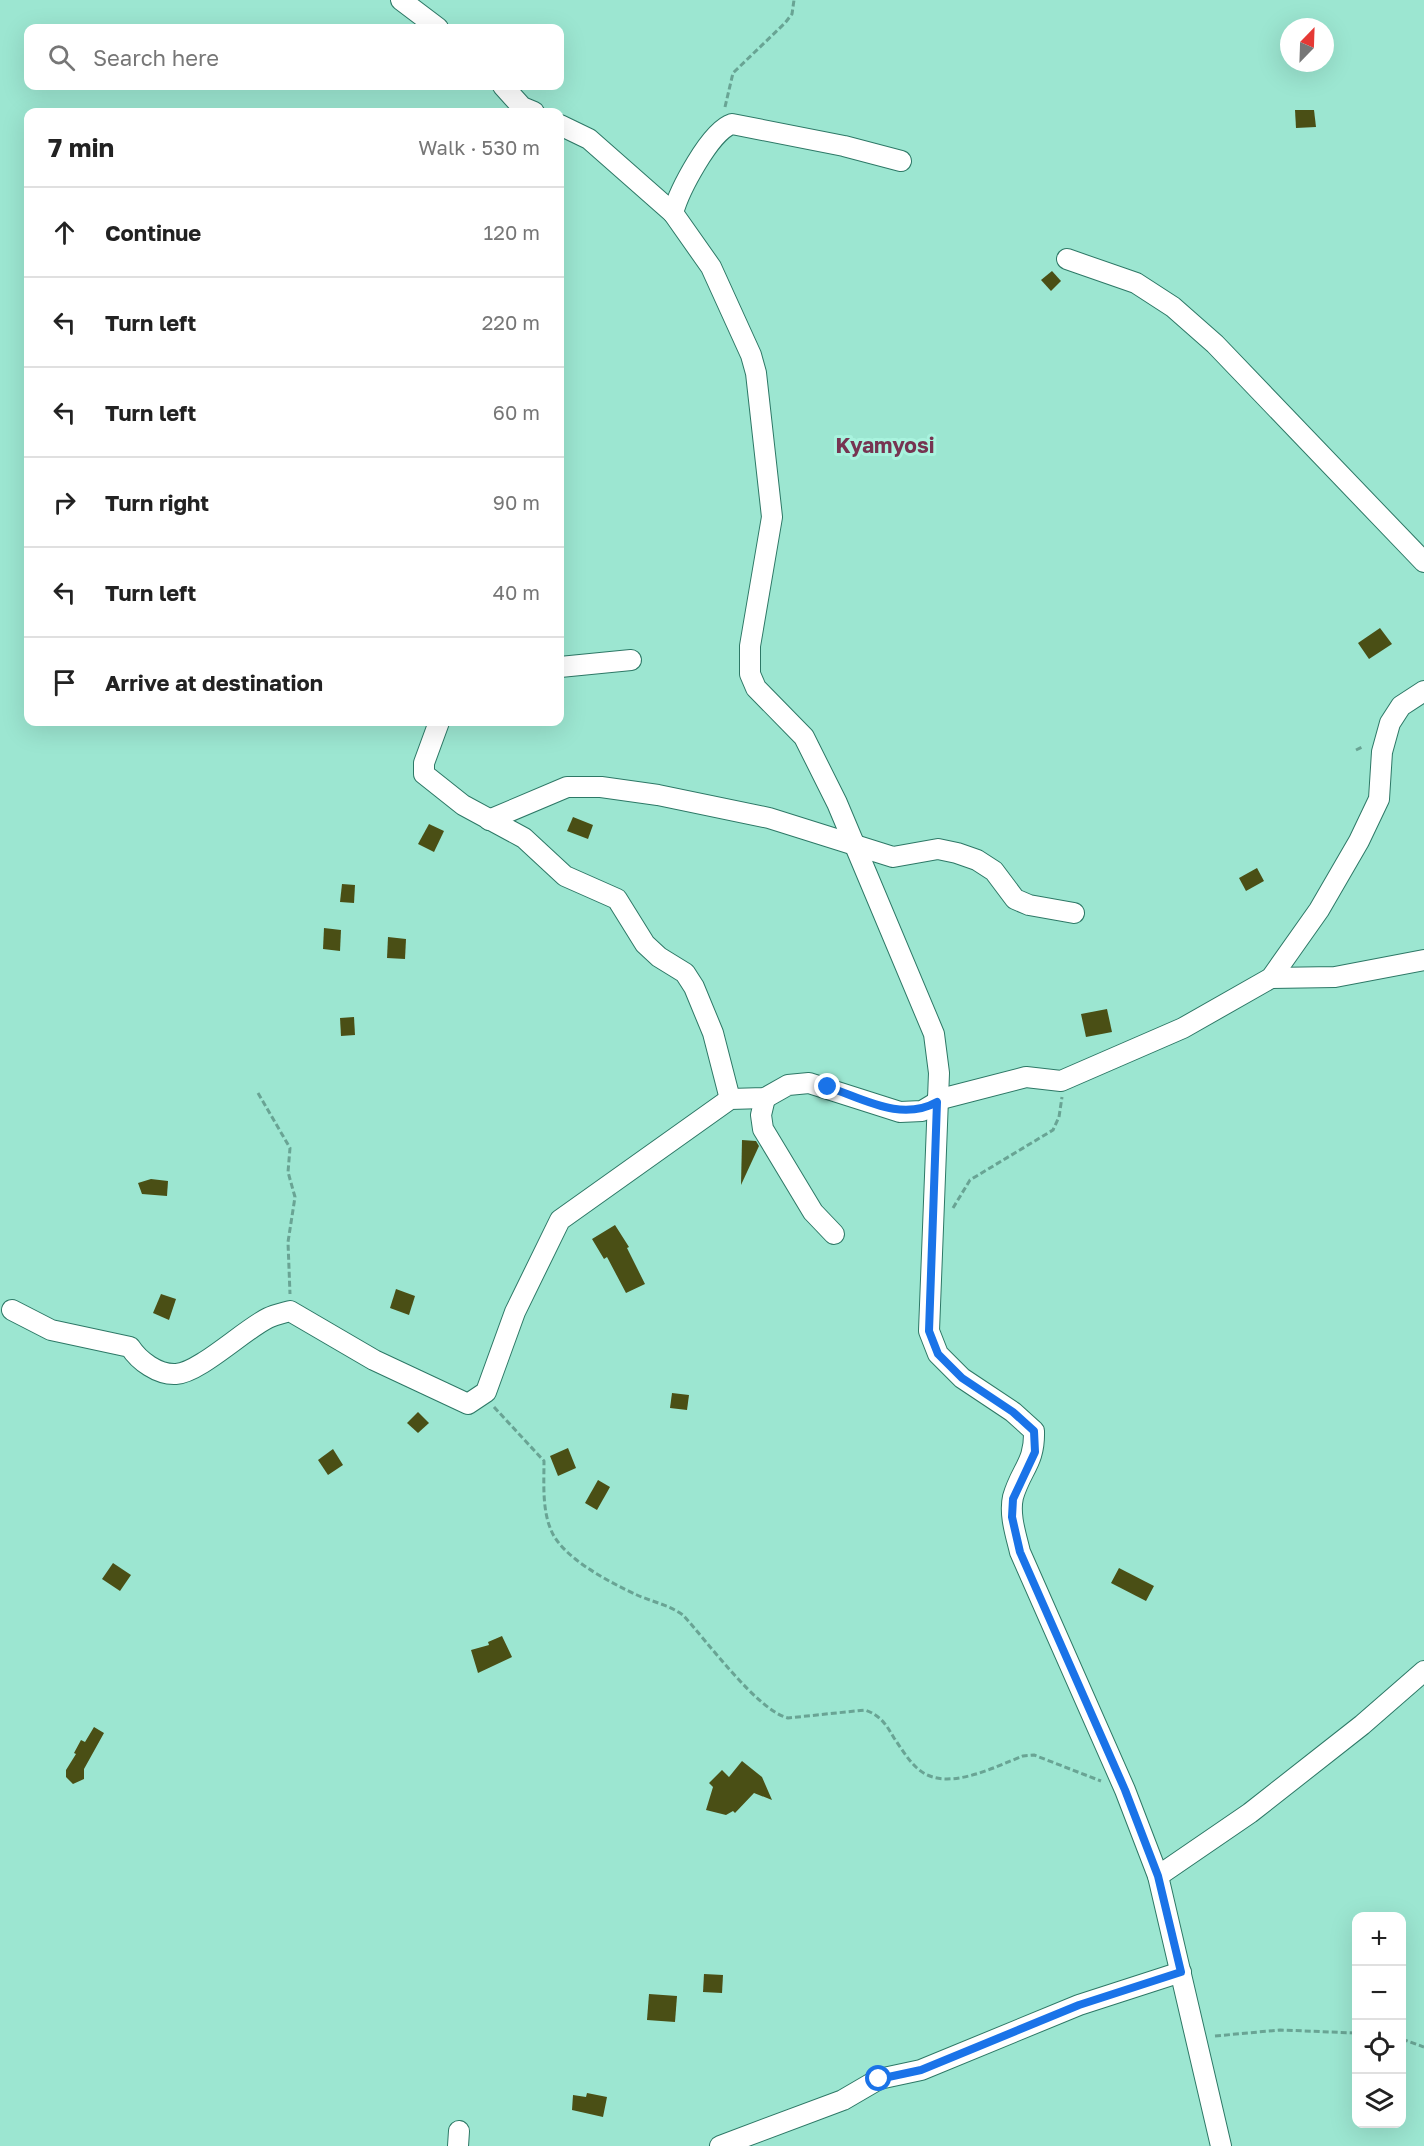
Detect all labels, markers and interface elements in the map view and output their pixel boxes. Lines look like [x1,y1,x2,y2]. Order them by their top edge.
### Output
north arrow [1280,18,1334,72]
search box [24,24,564,90]
icon: search [45,41,78,74]
text: Search here [93,44,219,71]
text: 7 min [48,132,114,163]
text: Walk · 530 m [418,135,540,159]
icon: ahead [48,216,81,249]
text: Continue [105,219,201,246]
text: 120 m [484,220,540,244]
icon: left [48,306,81,339]
text: Turn left [105,309,196,336]
text: 220 m [482,310,540,334]
icon: left [48,396,81,429]
text: Turn left [105,399,196,426]
text: 60 m [493,400,540,424]
district label: Kyamyosi [836,432,934,458]
icon: right [48,486,81,519]
text: Turn right [105,489,209,516]
text: 90 m [493,490,540,514]
icon: left [48,576,81,609]
text: Turn left [105,579,196,606]
text: 40 m [493,580,540,604]
icon: arrive [48,666,81,699]
text: Arrive at destination [105,669,323,696]
route end [814,1073,840,1099]
map controls [1352,1912,1406,2128]
button: + [1352,1912,1406,1966]
button: − [1352,1966,1406,2020]
button: locate [1352,2020,1406,2074]
route start [865,2065,891,2091]
button: layers [1352,2074,1406,2128]

